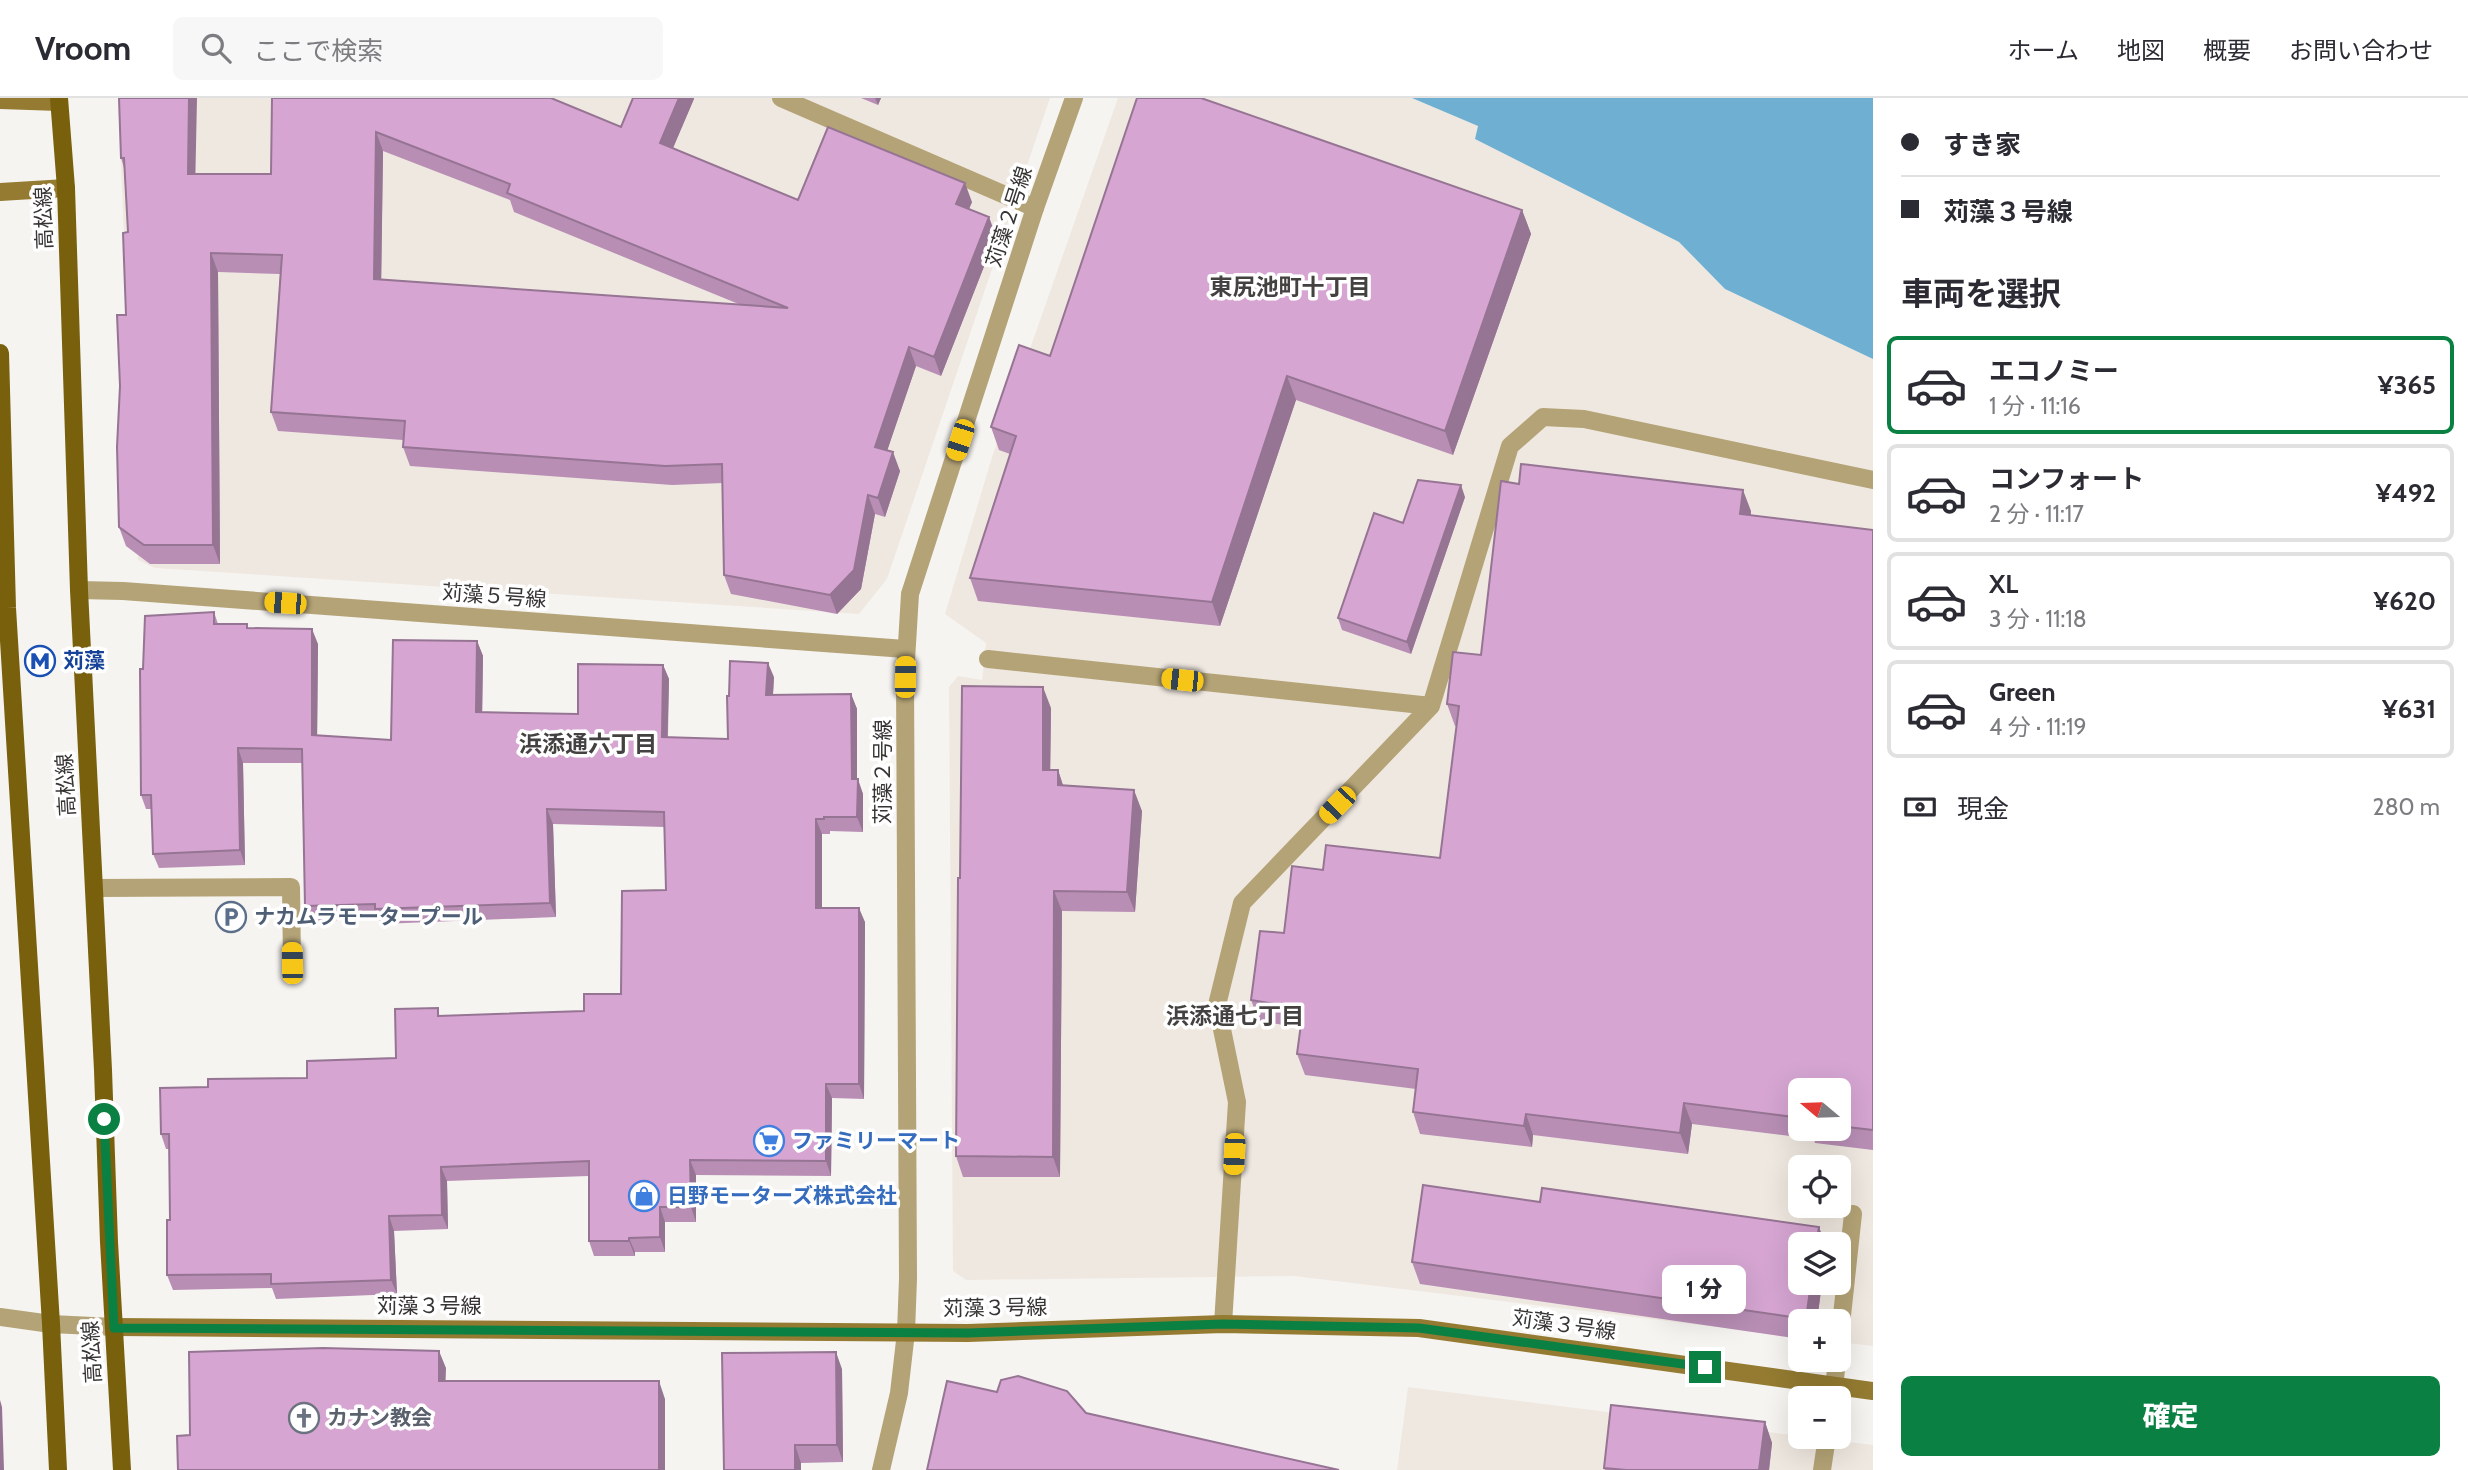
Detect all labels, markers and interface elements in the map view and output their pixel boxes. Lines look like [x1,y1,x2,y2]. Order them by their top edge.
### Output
search box [173,17,663,80]
text: Vroom [35,28,131,68]
icon: search [197,29,235,67]
text: ここで検索 [253,35,383,67]
text: ホーム [2008,36,2079,65]
text: 地図 [2117,36,2165,65]
text: 概要 [2203,36,2251,65]
text: お問い合わせ [2289,36,2433,65]
text: すき家 [1943,129,2021,161]
street label: 苅藻２号線 [980,163,1037,271]
street label: 高松線 [30,186,57,250]
text: 苅藻３号線 [1943,196,2073,228]
district label: 東尻池町十丁目 [1210,273,1371,301]
text: 車両を選択 [1901,274,2061,313]
icon: car [1905,354,1968,417]
text: エコノミー [1989,355,2119,387]
text: ¥365 [2378,369,2436,401]
text: 1 分 · 11:16 [1989,392,2081,420]
car [944,417,977,463]
icon: car [1905,462,1968,525]
text: コンフォート [1989,463,2144,495]
text: ¥492 [2376,477,2436,509]
text: 2 分 · 11:17 [1989,500,2084,528]
text: XL [1989,568,2018,600]
icon: car [1905,570,1968,633]
street label: 苅藻５号線 [441,579,547,612]
text: ¥620 [2374,585,2436,617]
car [264,591,307,615]
text: 3 分 · 11:18 [1989,605,2087,633]
metro station icon: 苅藻 [23,644,57,678]
place label: 苅藻 [63,648,105,673]
car [895,656,916,698]
car [1161,667,1204,693]
text: Green [1989,676,2056,708]
icon: car [1905,678,1968,741]
text: ¥631 [2382,693,2436,725]
text: 4 分 · 11:19 [1989,713,2087,741]
street label: 苅藻２号線 [870,720,895,825]
district label: 浜添通六丁目 [519,730,657,758]
street label: 高松線 [51,753,80,817]
car [1315,783,1360,827]
icon: cash [1901,788,1939,826]
text: 現金 [1957,793,2009,825]
text: 280 m [2373,793,2440,821]
parking icon: ナカムラモータープール [214,900,248,934]
place label: ナカムラモータープール [254,904,483,929]
car [282,942,303,984]
district label: 浜添通七丁目 [1166,1002,1304,1030]
north arrow [1788,1078,1852,1141]
map controls [1788,1078,1851,1449]
route start [88,1103,120,1135]
supermarket icon: ファミリーマート [752,1124,786,1158]
place label: ファミリーマート [792,1128,960,1153]
car [1223,1132,1246,1176]
button: locate [1788,1155,1851,1218]
shop icon: 日野モーターズ株式会社 [627,1179,661,1213]
place label: 日野モーターズ株式会社 [667,1183,897,1208]
button: layers [1788,1232,1851,1295]
callout: 1 分 [1663,1266,1747,1314]
text: 1 分 [1686,1275,1722,1303]
street label: 苅藻３号線 [377,1293,482,1318]
street label: 苅藻３号線 [942,1294,1048,1321]
street label: 苅藻３号線 [1510,1305,1618,1344]
button: + [1788,1309,1851,1372]
street label: 高松線 [77,1320,106,1384]
route end [1689,1351,1721,1383]
button: 確定 [1901,1376,2440,1456]
button: − [1788,1386,1851,1449]
church icon: カナン教会 [287,1401,321,1435]
place label: カナン教会 [327,1405,432,1430]

